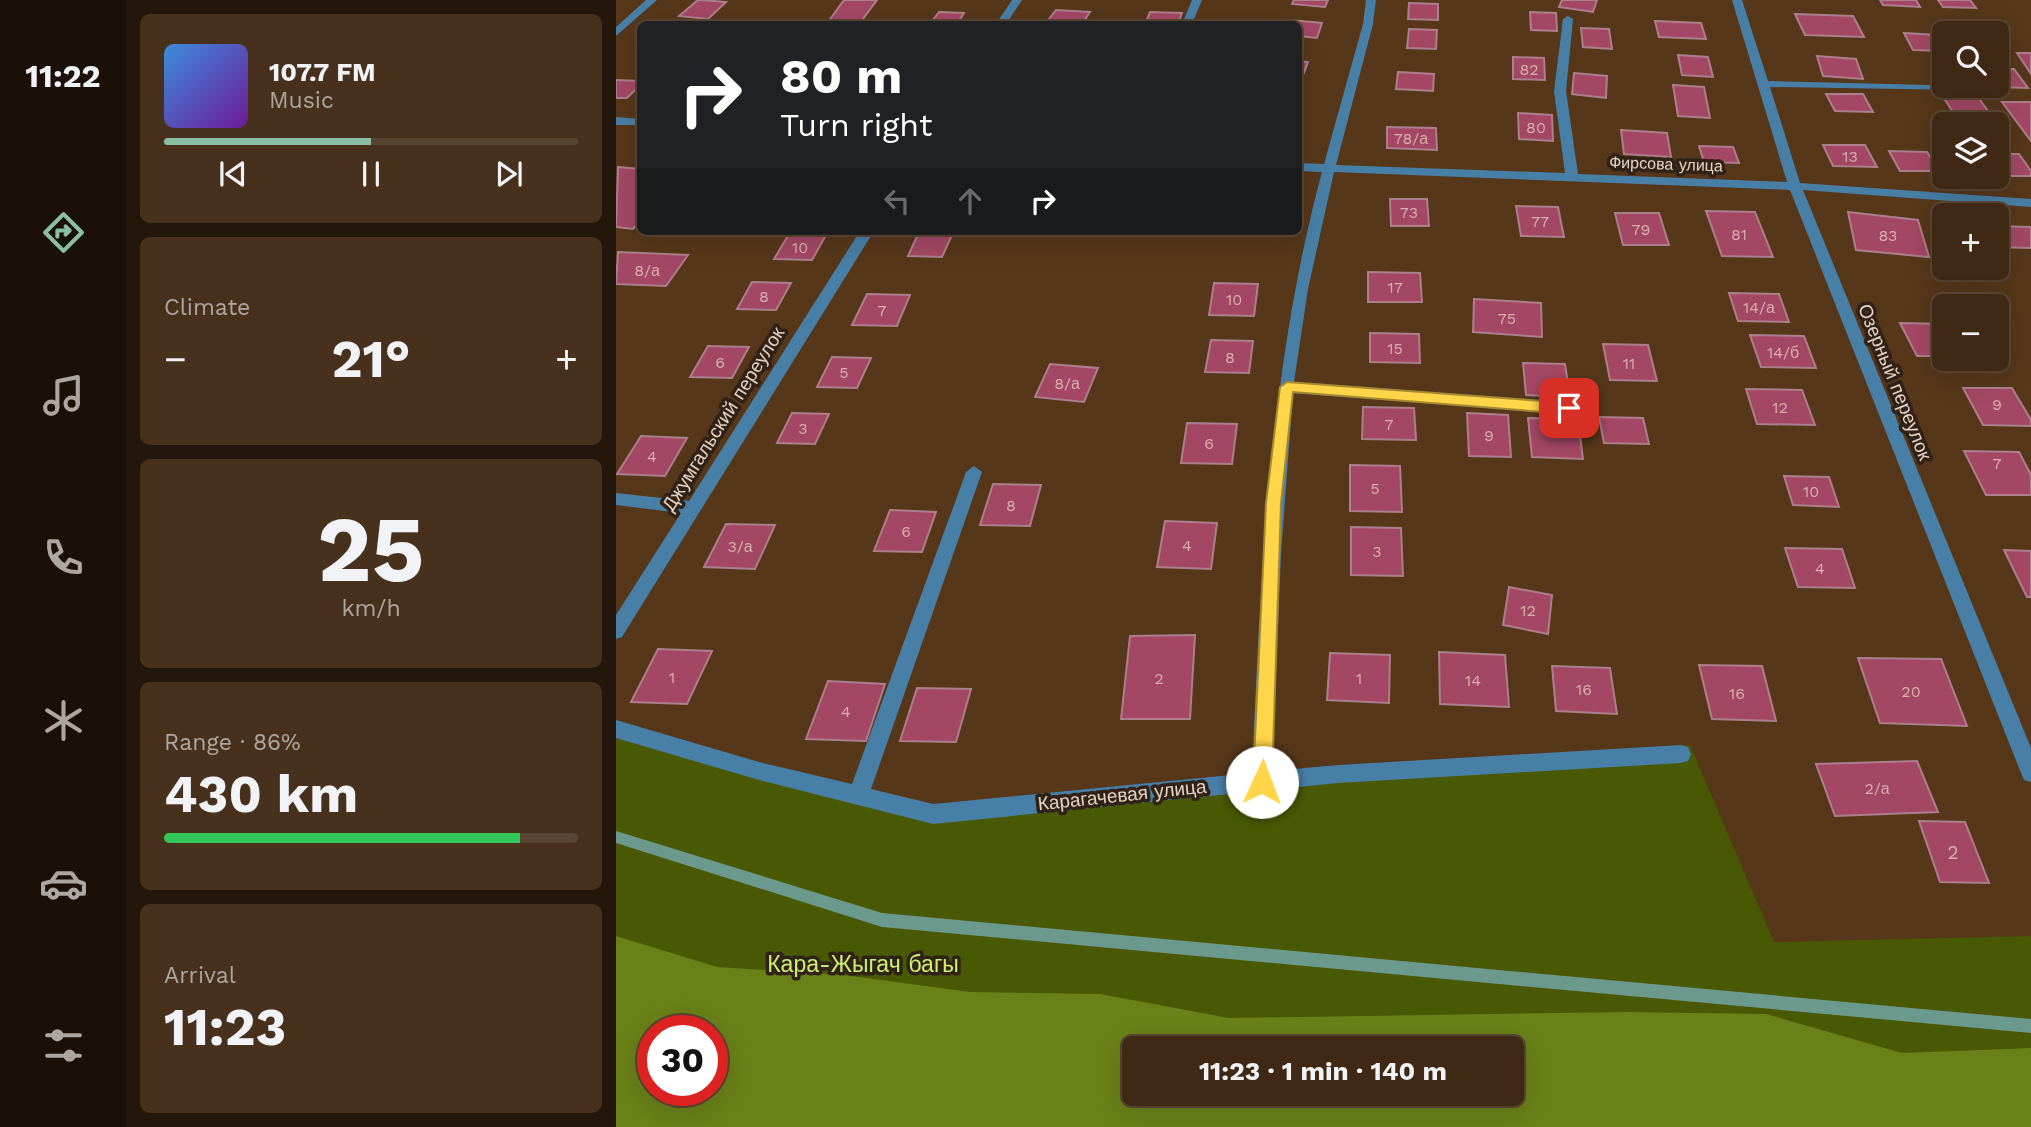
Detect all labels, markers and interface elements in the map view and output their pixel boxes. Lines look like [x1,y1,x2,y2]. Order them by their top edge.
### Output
map controls [1932,21,2009,371]
button: search [1932,21,2009,98]
text: 80 m [780,47,902,105]
icon: right [665,49,756,140]
text: 11:22 [25,57,101,95]
text: 107.7 FM [269,57,376,87]
house number: 82 [1519,60,1539,79]
text: Music [269,87,334,114]
text: Turn right [780,106,932,144]
button: layers [1932,112,2009,189]
house number: 80 [1526,118,1546,137]
house number: 78/а [1394,129,1428,148]
house number: 13 [1842,147,1858,166]
street label: Фирсова улица [1609,153,1723,175]
icon: previous [214,155,252,193]
icon: pause [352,155,390,193]
icon: next [490,155,528,193]
icon: left [878,182,916,220]
icon: ahead [951,182,989,220]
icon: right [1024,182,1062,220]
house number: 73 [1400,203,1418,222]
button: + [1932,203,2009,280]
icon: directions [39,208,88,257]
house number: 77 [1531,212,1549,231]
house number: 79 [1632,220,1650,239]
house number: 81 [1731,225,1747,244]
house number: 83 [1879,226,1897,245]
house number: 10 [792,238,808,257]
house number: 8/а [634,261,660,280]
house number: 17 [1387,278,1403,297]
house number: 8 [759,287,769,306]
house number: 10 [1226,290,1242,309]
text: Climate [164,294,250,321]
button: − [1932,294,2009,371]
house number: 14/а [1743,298,1775,317]
street label: Озерный переулок [1853,300,1937,464]
house number: 7 [878,301,887,320]
house number: 75 [1498,309,1516,328]
street label: Джумгальский переулок [657,322,789,515]
text: 21° [331,329,411,390]
text: − [164,337,187,381]
text: + [555,337,578,381]
house number: 15 [1387,339,1403,358]
house number: 14/б [1767,343,1799,362]
house number: 8 [1225,348,1235,367]
house number: 6 [715,353,725,372]
house number: 11 [1623,354,1635,373]
house number: 5 [839,363,849,382]
icon: music [39,371,88,420]
house number: 8/а [1054,374,1080,393]
pin [1539,378,1599,438]
icon: arrive [1550,389,1588,427]
house number: 9 [1992,395,2002,414]
house number: 12 [1772,398,1788,417]
house number: 7 [1385,415,1394,434]
house number: 3 [798,419,808,438]
house number: 9 [1484,426,1494,445]
house number: 6 [1204,434,1214,453]
house number: 4 [647,447,657,466]
house number: 7 [1993,454,2002,473]
house number: 5 [1370,479,1380,498]
house number: 10 [1803,482,1819,501]
text: 25 [317,496,425,603]
house number: 8 [1006,496,1016,515]
house number: 6 [901,522,911,541]
icon: phone [39,533,88,582]
house number: 4 [1182,536,1192,555]
house number: 3/а [727,537,753,556]
house number: 3 [1372,542,1382,561]
house number: 4 [1815,559,1825,578]
text: km/h [341,595,401,622]
house number: 12 [1520,601,1536,620]
house number: 1 [669,668,675,687]
house number: 2 [1154,669,1164,688]
house number: 1 [1356,669,1362,688]
house number: 14 [1465,671,1481,690]
house number: 16 [1576,680,1592,699]
house number: 20 [1901,682,1921,701]
house number: 16 [1729,684,1745,703]
icon: climate [39,696,88,745]
house number: 4 [841,702,851,721]
text: Range · 86% [164,729,301,756]
position arrow [1225,745,1299,819]
text: 430 km [164,764,358,825]
street label: Карагачевая улица [1037,775,1208,815]
house number: 2/а [1864,779,1890,798]
house number: 2 [1947,841,1959,864]
icon: car [39,859,88,908]
park label: Кара-Жыгач багы [767,951,959,978]
text: Arrival [164,962,236,989]
text: 11:23 [164,997,286,1058]
speed limit sign: 30 [637,1015,728,1106]
icon: filters [39,1021,88,1070]
text: 11:23 · 1 min · 140 m [1199,1056,1447,1086]

